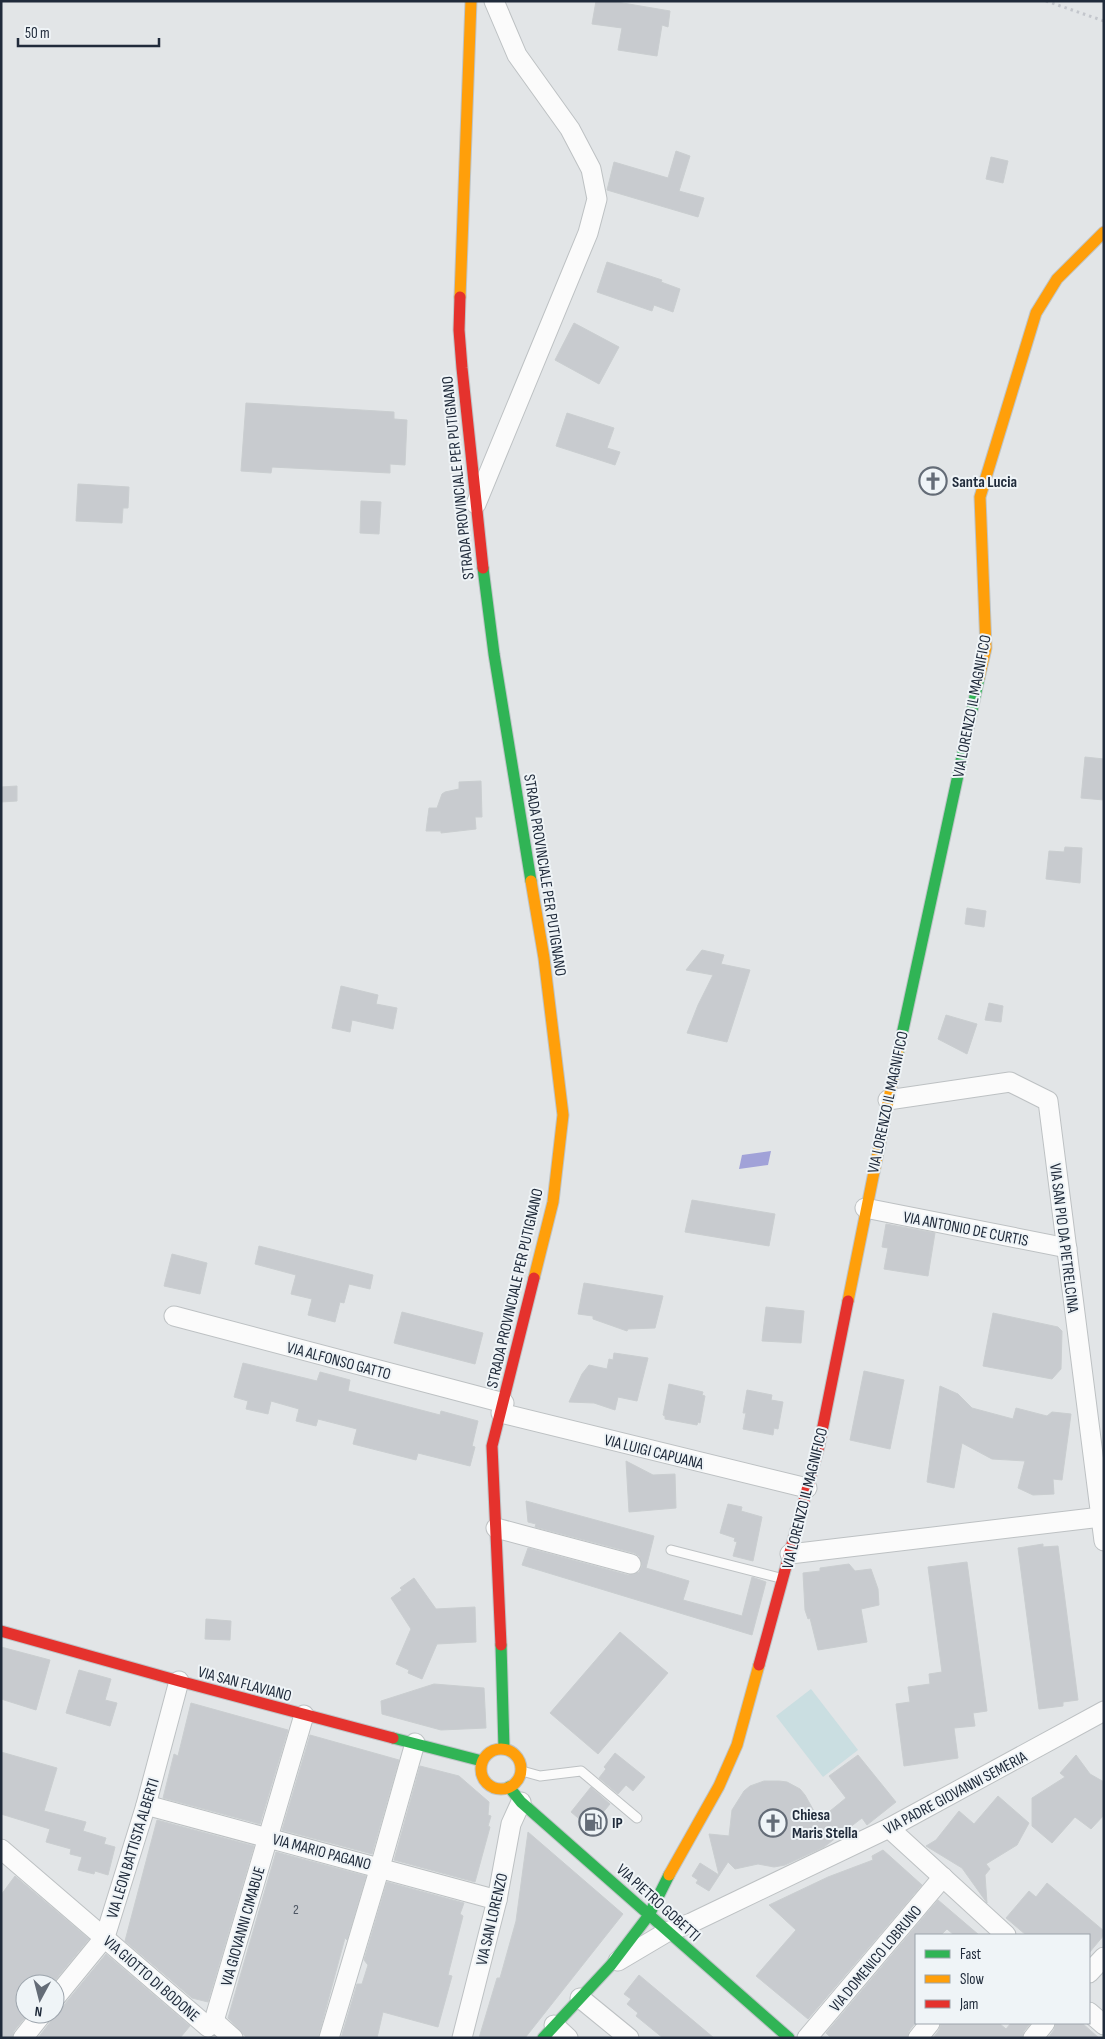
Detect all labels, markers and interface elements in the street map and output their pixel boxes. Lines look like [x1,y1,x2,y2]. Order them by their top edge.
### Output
scale bar [18,15,159,47]
text: 50 m [25,24,50,43]
street label: STRADA PROVINCIALE PER PUTIGNANO [438,375,479,581]
church icon: Santa Lucia [918,466,948,496]
place label: Santa Lucia [952,473,1017,492]
street label: VIA LORENZO IL MAGNIFICO [949,633,996,779]
street label: STRADA PROVINCIALE PER PUTIGNANO [519,773,570,978]
street label: VIA LORENZO IL MAGNIFICO [864,1029,913,1175]
street label: VIA SAN PIO DA PIETRELCINA [1045,1162,1082,1314]
street label: STRADA PROVINCIALE PER PUTIGNANO [483,1186,548,1390]
street label: VIA ANTONIO DE CURTIS [901,1208,1030,1251]
street label: VIA ALFONSO GATTO [285,1338,393,1384]
street label: VIA LORENZO IL MAGNIFICO [779,1426,832,1571]
street label: VIA LUIGI CAPUANA [602,1431,705,1474]
street label: VIA SAN FLAVIANO [196,1663,294,1706]
street label: VIA PADRE GIOVANNI SEMERIA [881,1748,1031,1839]
street label: VIA LEON BATTISTA ALBERTI [103,1776,164,1921]
place label: Chiesa Maris Stella [792,1806,858,1843]
fuel station icon: IP [578,1807,608,1837]
church icon: Chiesa Maris Stella [758,1808,788,1838]
place label: IP [612,1814,623,1833]
street label: VIA MARIO PAGANO [270,1830,373,1875]
street label: VIA PIETRO GOBETTI [612,1860,704,1946]
street label: VIA GIOVANNI CIMABUE [217,1864,270,1988]
street label: VIA SAN LORENZO [473,1871,512,1967]
house number: 2 [293,1901,299,1918]
street label: VIA DOMENICO LOBRUNO [826,1902,926,2016]
street label: VIA GIOTTO DI BODONE [99,1932,203,2026]
legend [915,1934,1090,2024]
text: Fast [960,1945,982,1964]
text: Slow [960,1970,984,1989]
north arrow [15,1974,65,2024]
text: Jam [959,1995,978,2014]
text: N [34,2003,43,2020]

